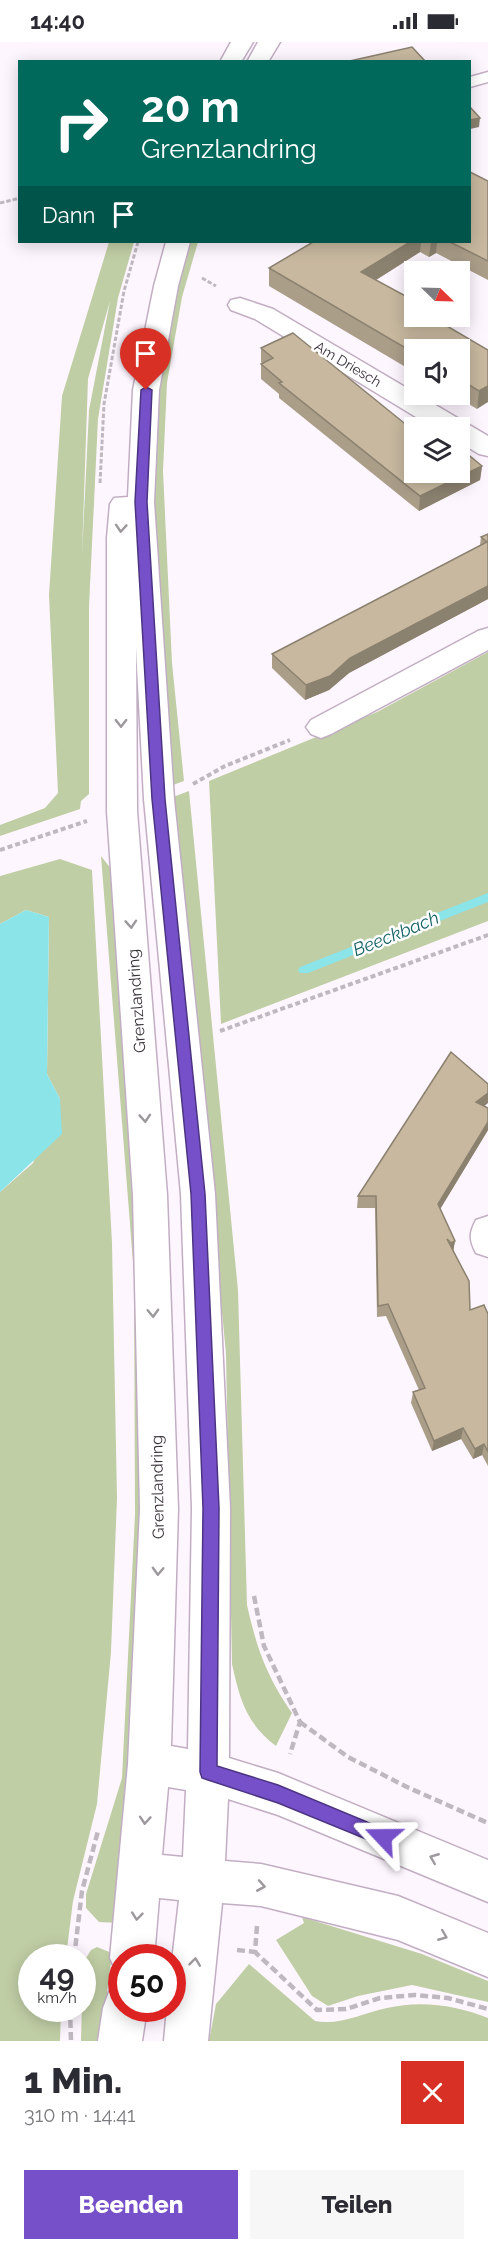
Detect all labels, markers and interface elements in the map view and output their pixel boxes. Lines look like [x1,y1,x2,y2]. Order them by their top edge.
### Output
text: 14:40 [30,8,85,34]
text: 20 m [141,83,240,132]
icon: right [42,84,120,162]
text: Grenzlandring [141,133,317,164]
icon: arrive [107,198,140,231]
text: Dann [42,202,95,228]
north arrow [404,261,470,327]
map controls [404,261,470,483]
pin [120,328,171,390]
icon: arrive [129,337,162,370]
street label: Am Driesch [312,338,384,390]
button: sound [404,339,470,405]
button: layers [404,417,470,483]
one-way arrow [115,523,128,532]
one-way arrow [115,718,127,727]
water label: Beeckbach [350,907,442,960]
one-way arrow [124,919,137,928]
street label: Grenzlandring [123,948,150,1054]
one-way arrow [138,1114,151,1123]
one-way arrow [147,1309,160,1318]
street label: Grenzlandring [147,1435,168,1539]
one-way arrow [151,1566,164,1575]
position arrow [351,1805,415,1869]
one-way arrow [139,1815,152,1824]
one-way arrow [429,1853,440,1865]
one-way arrow [256,1879,266,1892]
one-way arrow [131,1912,144,1921]
one-way arrow [437,1929,448,1942]
speed limit sign: 50 [108,1944,186,2022]
text: 49 [40,1958,74,1993]
one-way arrow [188,1958,201,1967]
text: km/h [37,1989,77,2007]
text: 1 Min. [24,2059,122,2101]
button: close [401,2061,464,2124]
text: 310 m · 14:41 [24,2103,136,2127]
button: Beenden [24,2170,238,2239]
button: Teilen [250,2170,464,2239]

